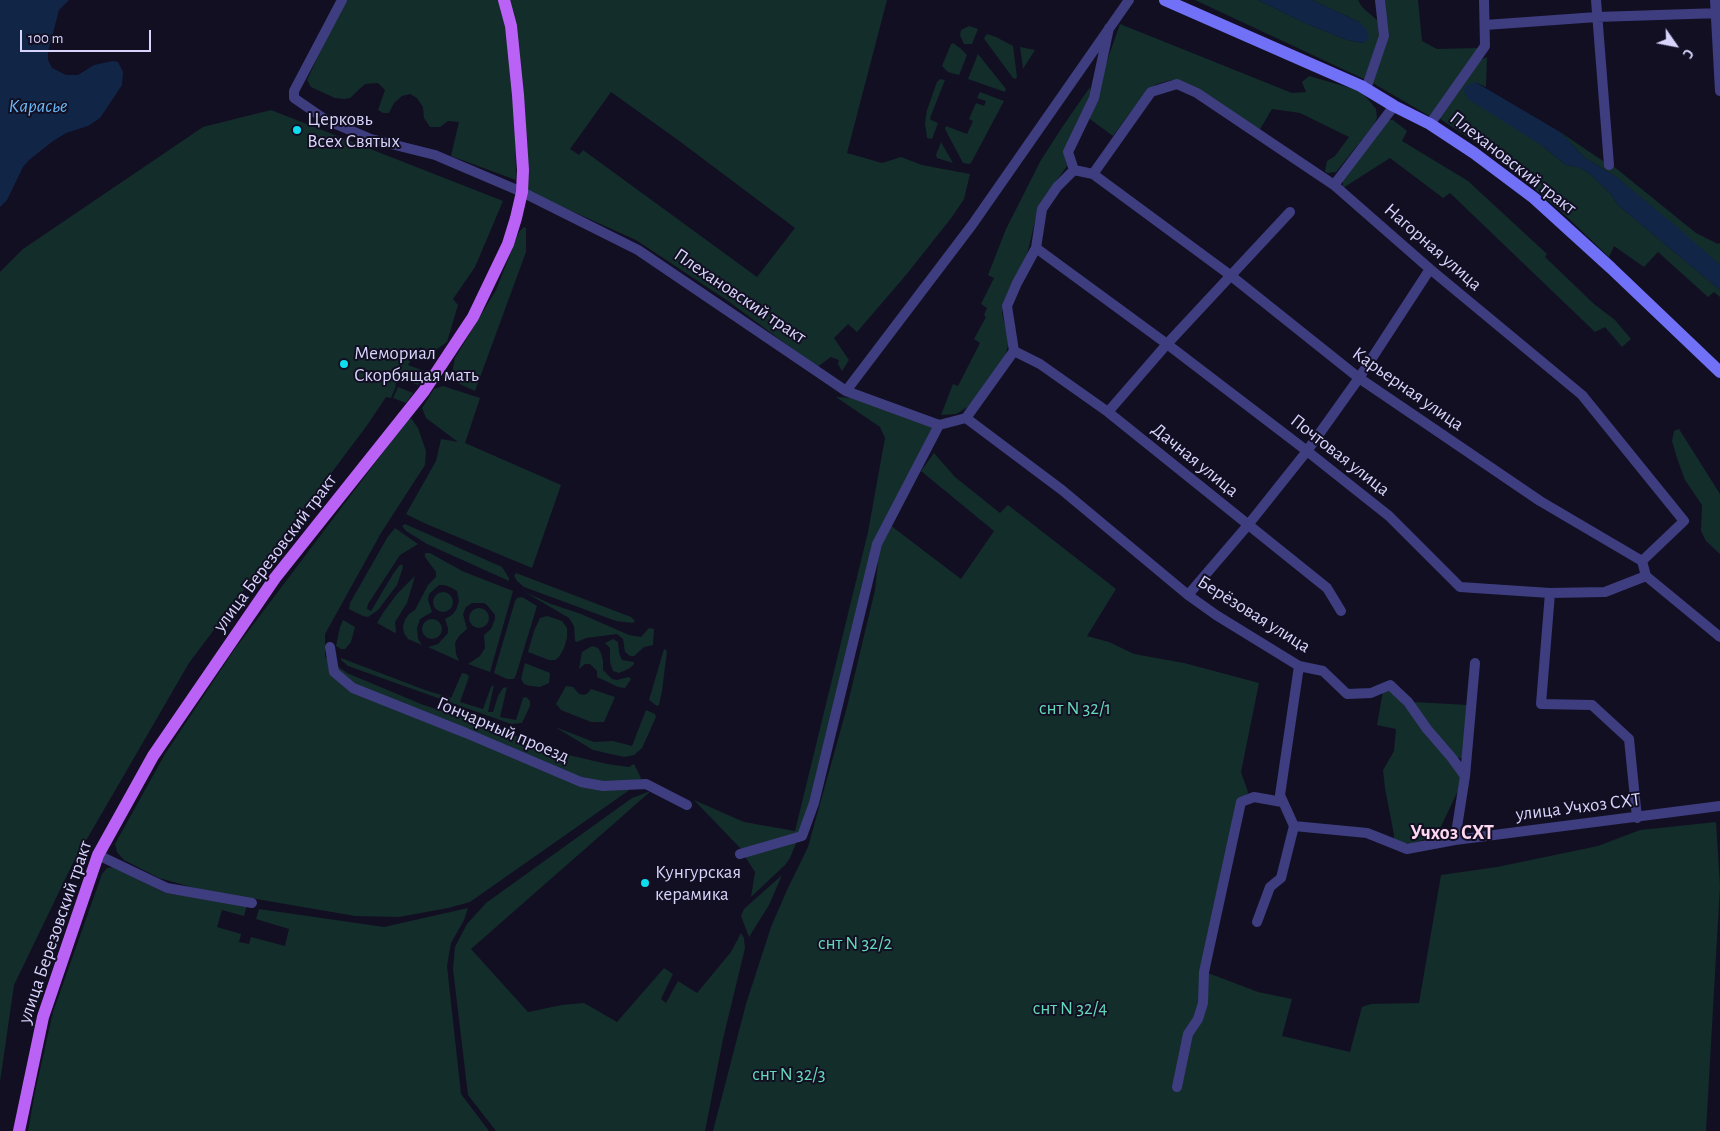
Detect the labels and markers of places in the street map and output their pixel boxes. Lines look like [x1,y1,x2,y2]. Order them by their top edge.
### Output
place label: Церковь Всех Святых [307,108,400,152]
marker: Церковь Всех Святых [291,124,303,136]
place label: Мемориал Скорбящая мать [354,342,479,386]
marker: Мемориал Скорбящая мать [338,358,350,370]
place label: Кунгурская керамика [655,861,741,905]
marker: Кунгурская керамика [639,877,651,889]

